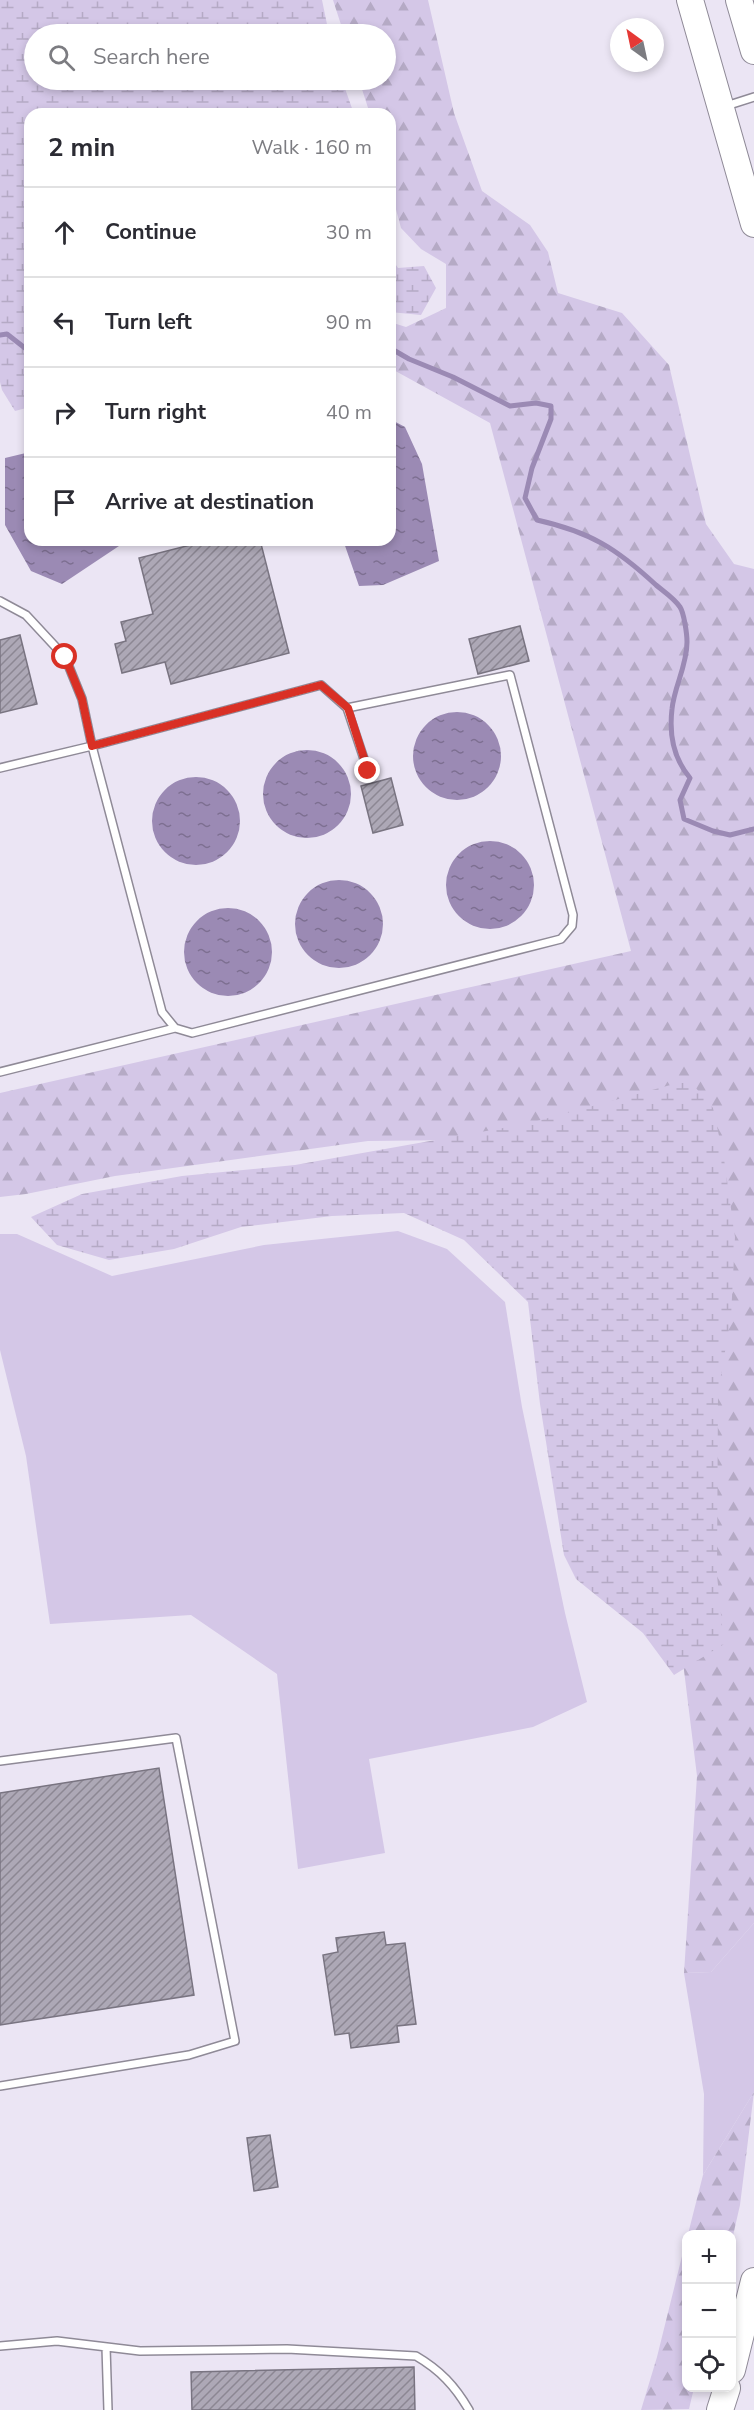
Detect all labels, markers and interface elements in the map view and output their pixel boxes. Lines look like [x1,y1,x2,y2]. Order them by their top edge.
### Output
north arrow [610,18,664,72]
search box [24,24,396,90]
icon: search [45,41,78,74]
text: Search here [93,42,210,72]
text: 2 min [48,130,115,165]
text: Walk · 160 m [252,134,372,161]
icon: ahead [48,216,81,249]
text: Continue [105,217,196,247]
text: 30 m [326,219,372,246]
icon: left [48,306,81,339]
text: Turn left [105,307,192,337]
text: 90 m [326,309,372,336]
icon: right [48,396,81,429]
text: Turn right [105,397,206,427]
text: 40 m [326,399,372,426]
icon: arrive [48,486,81,519]
text: Arrive at destination [105,487,314,517]
route start [51,643,77,669]
route end [354,757,380,783]
map controls [682,2230,736,2392]
button: + [682,2230,736,2284]
button: − [682,2284,736,2338]
button: locate [682,2338,736,2392]

